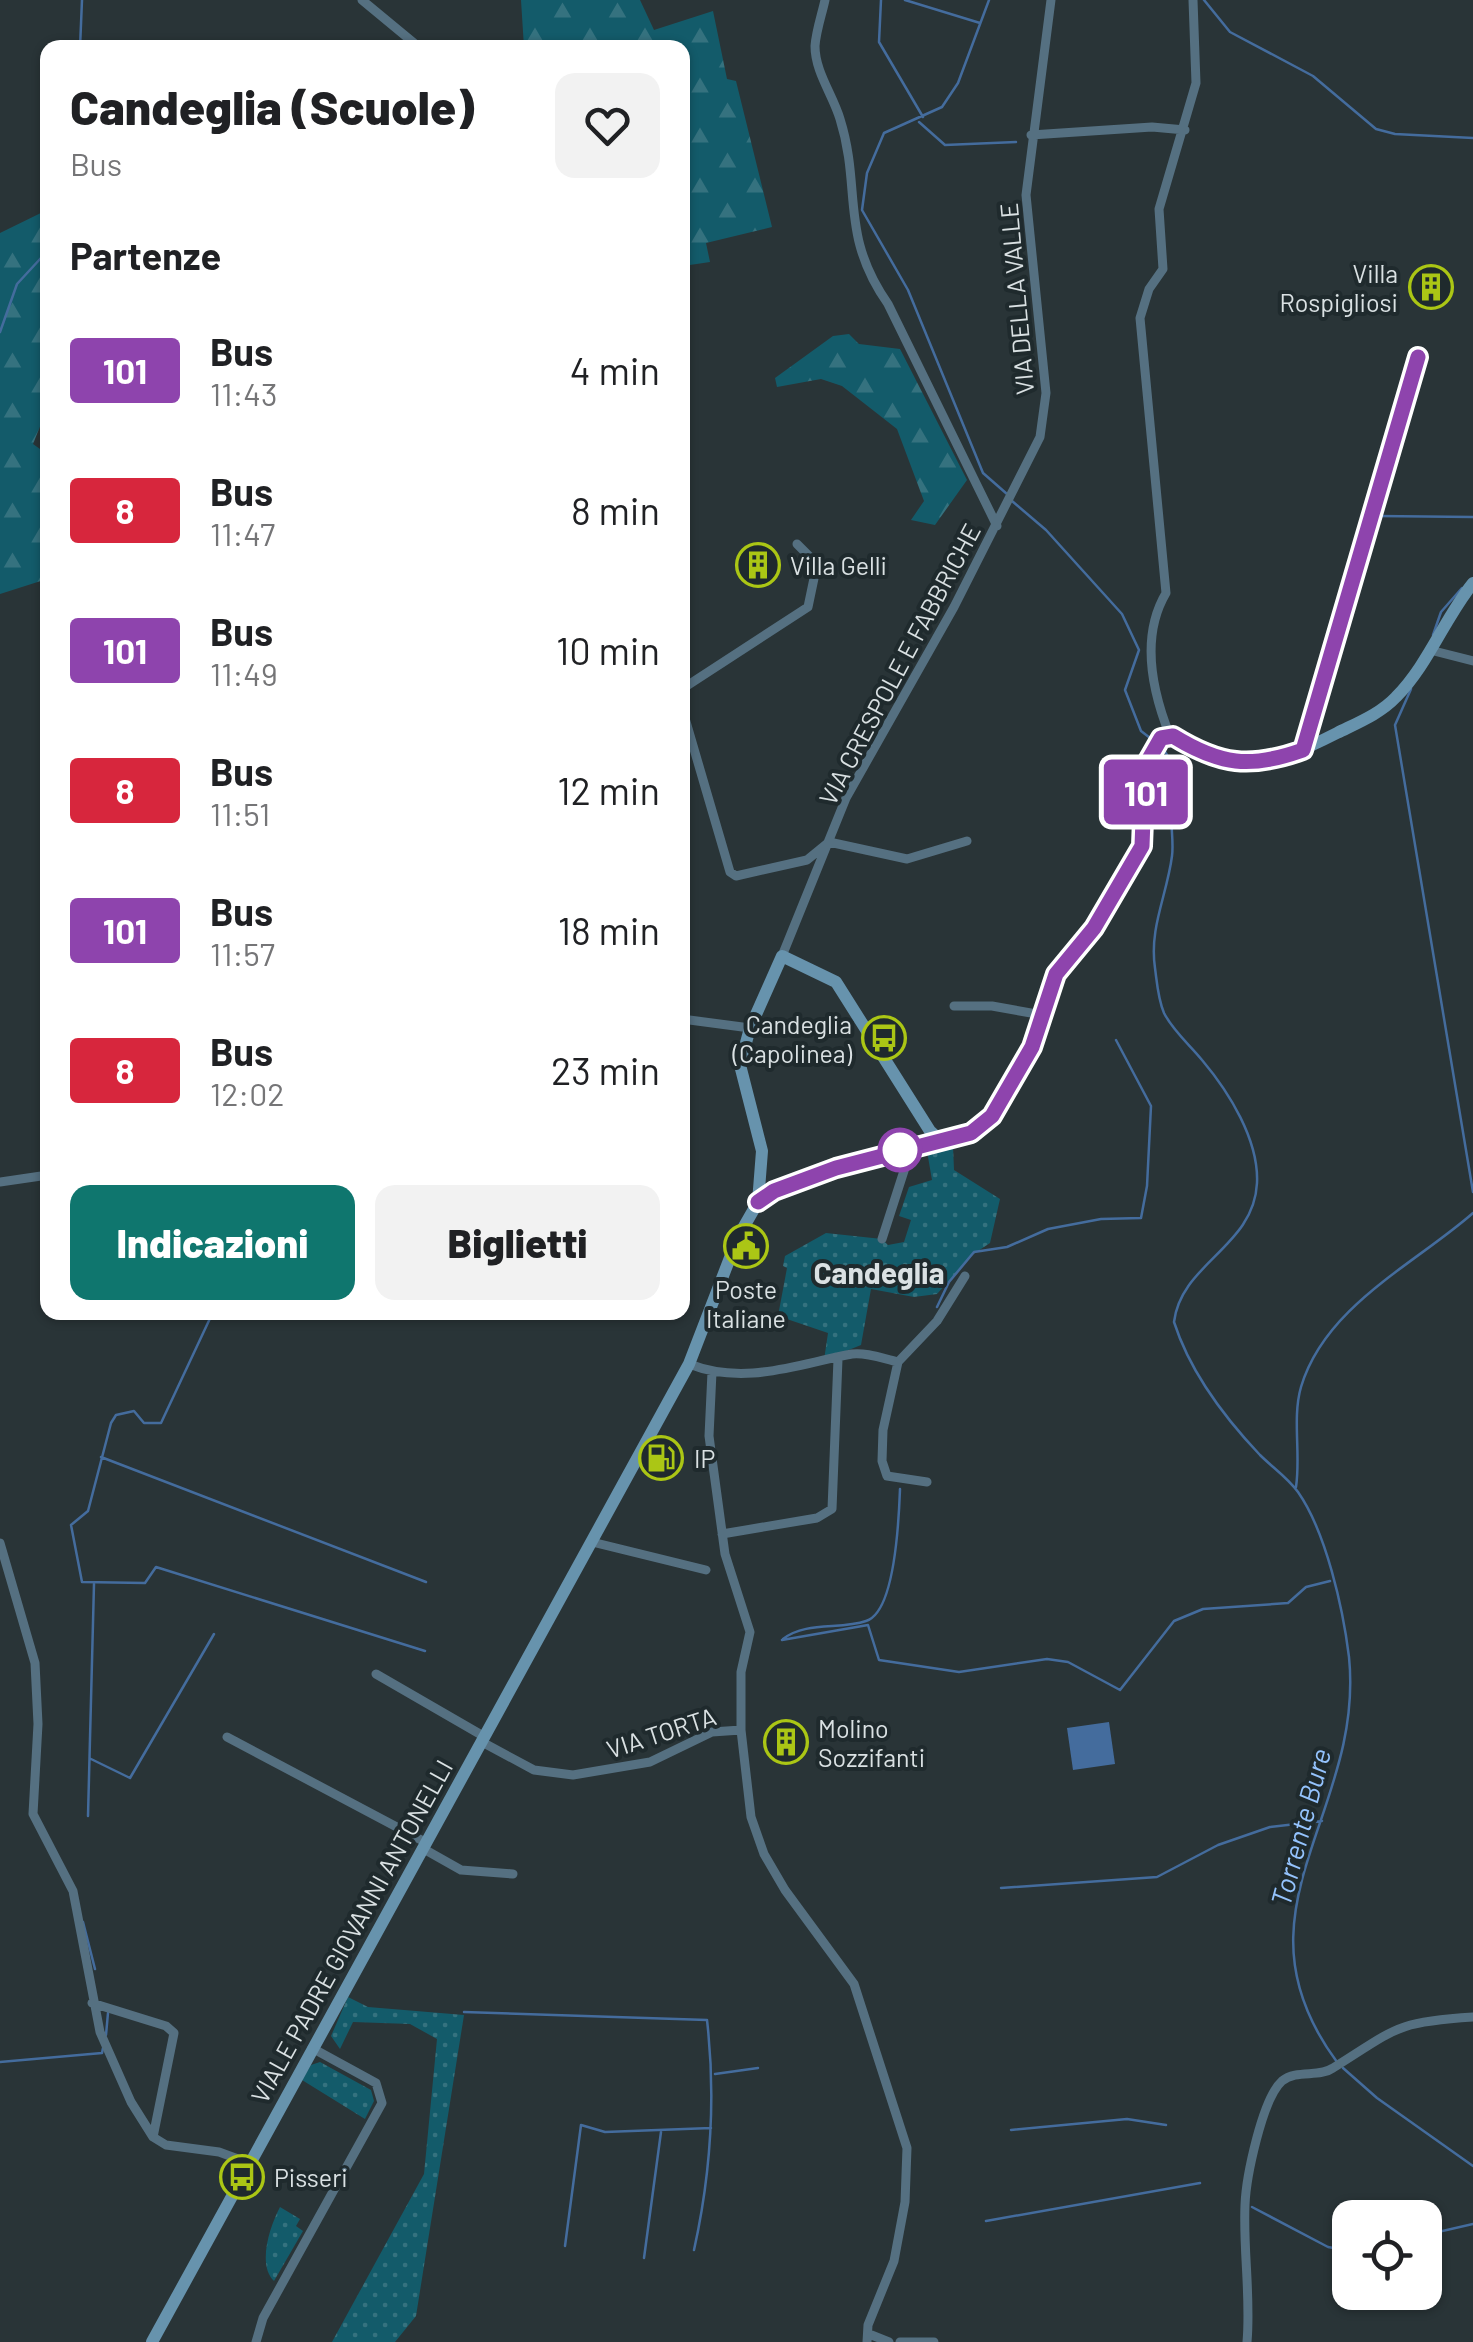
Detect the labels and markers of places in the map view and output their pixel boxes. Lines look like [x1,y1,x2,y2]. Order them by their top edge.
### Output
place label: Villa Rospigliosi [1279,258,1398,317]
building icon: Villa Rospigliosi [1408,264,1454,310]
building icon: Villa Gelli [735,542,781,588]
place label: Villa Gelli [790,550,887,580]
place label: Candeglia (Capolinea) [732,1009,852,1068]
bus stop icon: Candeglia (Capolinea) [861,1015,907,1061]
unlabelled marker [879,1129,921,1171]
public building icon: Poste Italiane [723,1223,769,1269]
place label: Poste Italiane [706,1274,786,1333]
fuel station icon: IP [638,1435,684,1481]
place label: IP [694,1443,715,1473]
place label: Molino Sozzifanti [818,1713,925,1772]
building icon: Molino Sozzifanti [763,1719,809,1765]
bus stop icon: Pisseri [219,2154,265,2200]
place label: Pisseri [274,2162,348,2192]

